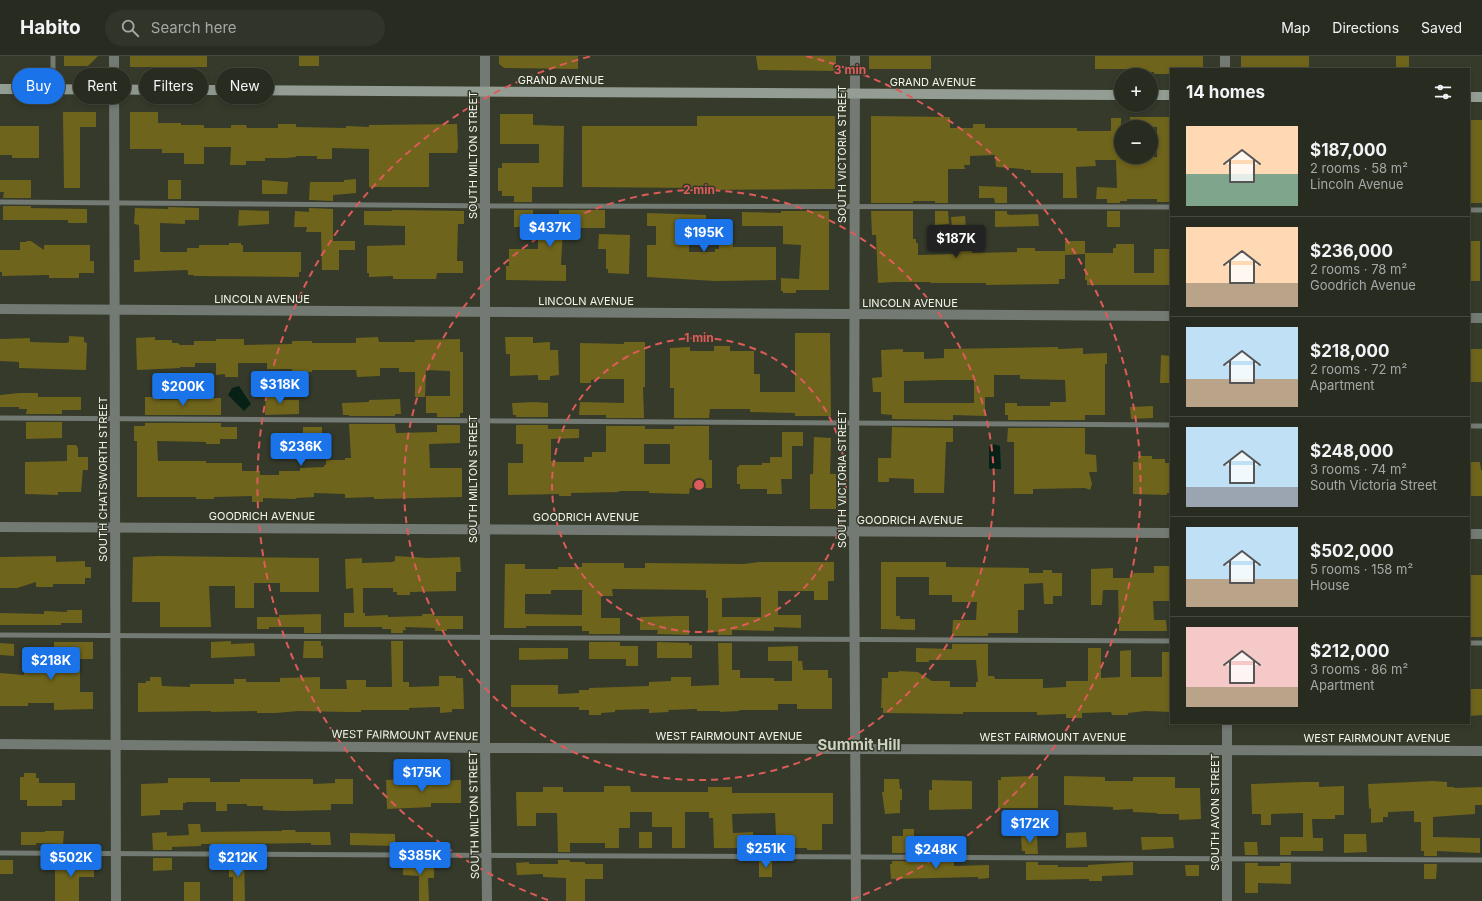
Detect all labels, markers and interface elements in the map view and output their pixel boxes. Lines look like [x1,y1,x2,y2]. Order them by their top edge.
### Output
search box [105,10,385,46]
text: Habito [20,16,81,39]
icon: search [119,17,141,39]
text: Search here [151,18,237,37]
text: Map [1281,19,1310,36]
text: Directions [1332,19,1399,36]
text: Saved [1421,19,1462,36]
text: 3 min [834,62,866,77]
chip: Buy [12,68,65,104]
chip: Rent [73,68,131,104]
chip: Filters [139,68,208,104]
chip: New [216,68,274,104]
map controls [1114,68,1158,164]
button: + [1114,68,1158,112]
street label: GRAND AVENUE [518,73,604,87]
street label: GRAND AVENUE [890,75,976,89]
icon: filters [1432,81,1454,103]
text: 14 homes [1186,82,1265,102]
street label: SOUTH VICTORIA STREET [835,85,849,223]
street label: SOUTH MILTON STREET [466,91,480,219]
button: − [1114,120,1158,164]
text: $187,000 [1310,140,1387,160]
icon: home [1218,142,1266,190]
text: 2 rooms · 58 m² [1310,160,1408,176]
text: Lincoln Avenue [1310,176,1404,192]
text: 2 min [683,182,715,197]
pin: $437K [522,214,578,248]
text: $437K [529,219,571,235]
pin: $195K [676,219,732,253]
text: $195K [684,224,724,240]
pin: $187K [928,225,984,259]
text: $187K [936,230,976,246]
text: $236,000 [1310,241,1393,261]
icon: home [1218,243,1266,291]
text: 2 rooms · 78 m² [1310,261,1407,277]
text: Goodrich Avenue [1310,277,1416,293]
street label: LINCOLN AVENUE [214,292,310,306]
street label: LINCOLN AVENUE [538,294,634,308]
street label: LINCOLN AVENUE [862,296,958,310]
text: 1 min [684,330,714,345]
text: $218,000 [1310,341,1389,361]
icon: home [1218,343,1266,391]
text: 2 rooms · 72 m² [1310,361,1407,377]
pin: $318K [252,371,308,405]
pin: $200K [155,373,211,407]
text: $318K [260,376,300,392]
text: Apartment [1310,377,1375,393]
text: $200K [161,378,205,394]
street label: SOUTH CHATSWORTH STREET [96,396,110,562]
street label: SOUTH VICTORIA STREET [835,410,849,548]
street label: SOUTH MILTON STREET [466,415,480,543]
pin: $236K [273,433,329,467]
text: $236K [280,438,322,454]
text: $248,000 [1310,441,1393,461]
icon: home [1218,443,1266,491]
text: 3 rooms · 74 m² [1310,461,1407,477]
text: South Victoria Street [1310,477,1437,493]
centre of rings [692,478,706,492]
street label: GOODRICH AVENUE [209,509,315,523]
street label: GOODRICH AVENUE [533,510,639,524]
street label: GOODRICH AVENUE [857,513,963,527]
text: $502,000 [1310,541,1394,561]
icon: home [1218,543,1266,591]
text: 5 rooms · 158 m² [1310,561,1413,577]
text: House [1310,577,1350,593]
text: $212,000 [1310,641,1389,661]
icon: home [1218,643,1266,691]
pin: $218K [23,647,79,681]
text: $218K [31,652,71,668]
text: 3 rooms · 86 m² [1310,661,1408,677]
text: Apartment [1310,677,1375,693]
street label: WEST FAIRMOUNT AVENUE [331,727,479,743]
street label: WEST FAIRMOUNT AVENUE [656,729,802,743]
street label: WEST FAIRMOUNT AVENUE [980,730,1126,744]
street label: WEST FAIRMOUNT AVENUE [1304,731,1450,745]
district label: Summit Hill [817,735,901,754]
street label: SOUTH MILTON STREET [466,751,482,879]
street label: SOUTH AVON STREET [1208,753,1222,871]
pin: $175K [394,759,450,793]
text: $175K [402,764,442,780]
pin: $172K [1002,810,1058,844]
text: $172K [1010,815,1050,831]
pin: $251K [738,835,794,869]
pin: $248K [908,836,964,870]
text: $251K [746,840,786,856]
text: $248K [914,841,958,857]
pin: $385K [392,842,448,876]
pin: $502K [43,844,99,878]
pin: $212K [210,844,266,878]
text: $385K [398,847,442,863]
text: $502K [49,849,93,865]
text: $212K [218,849,258,865]

